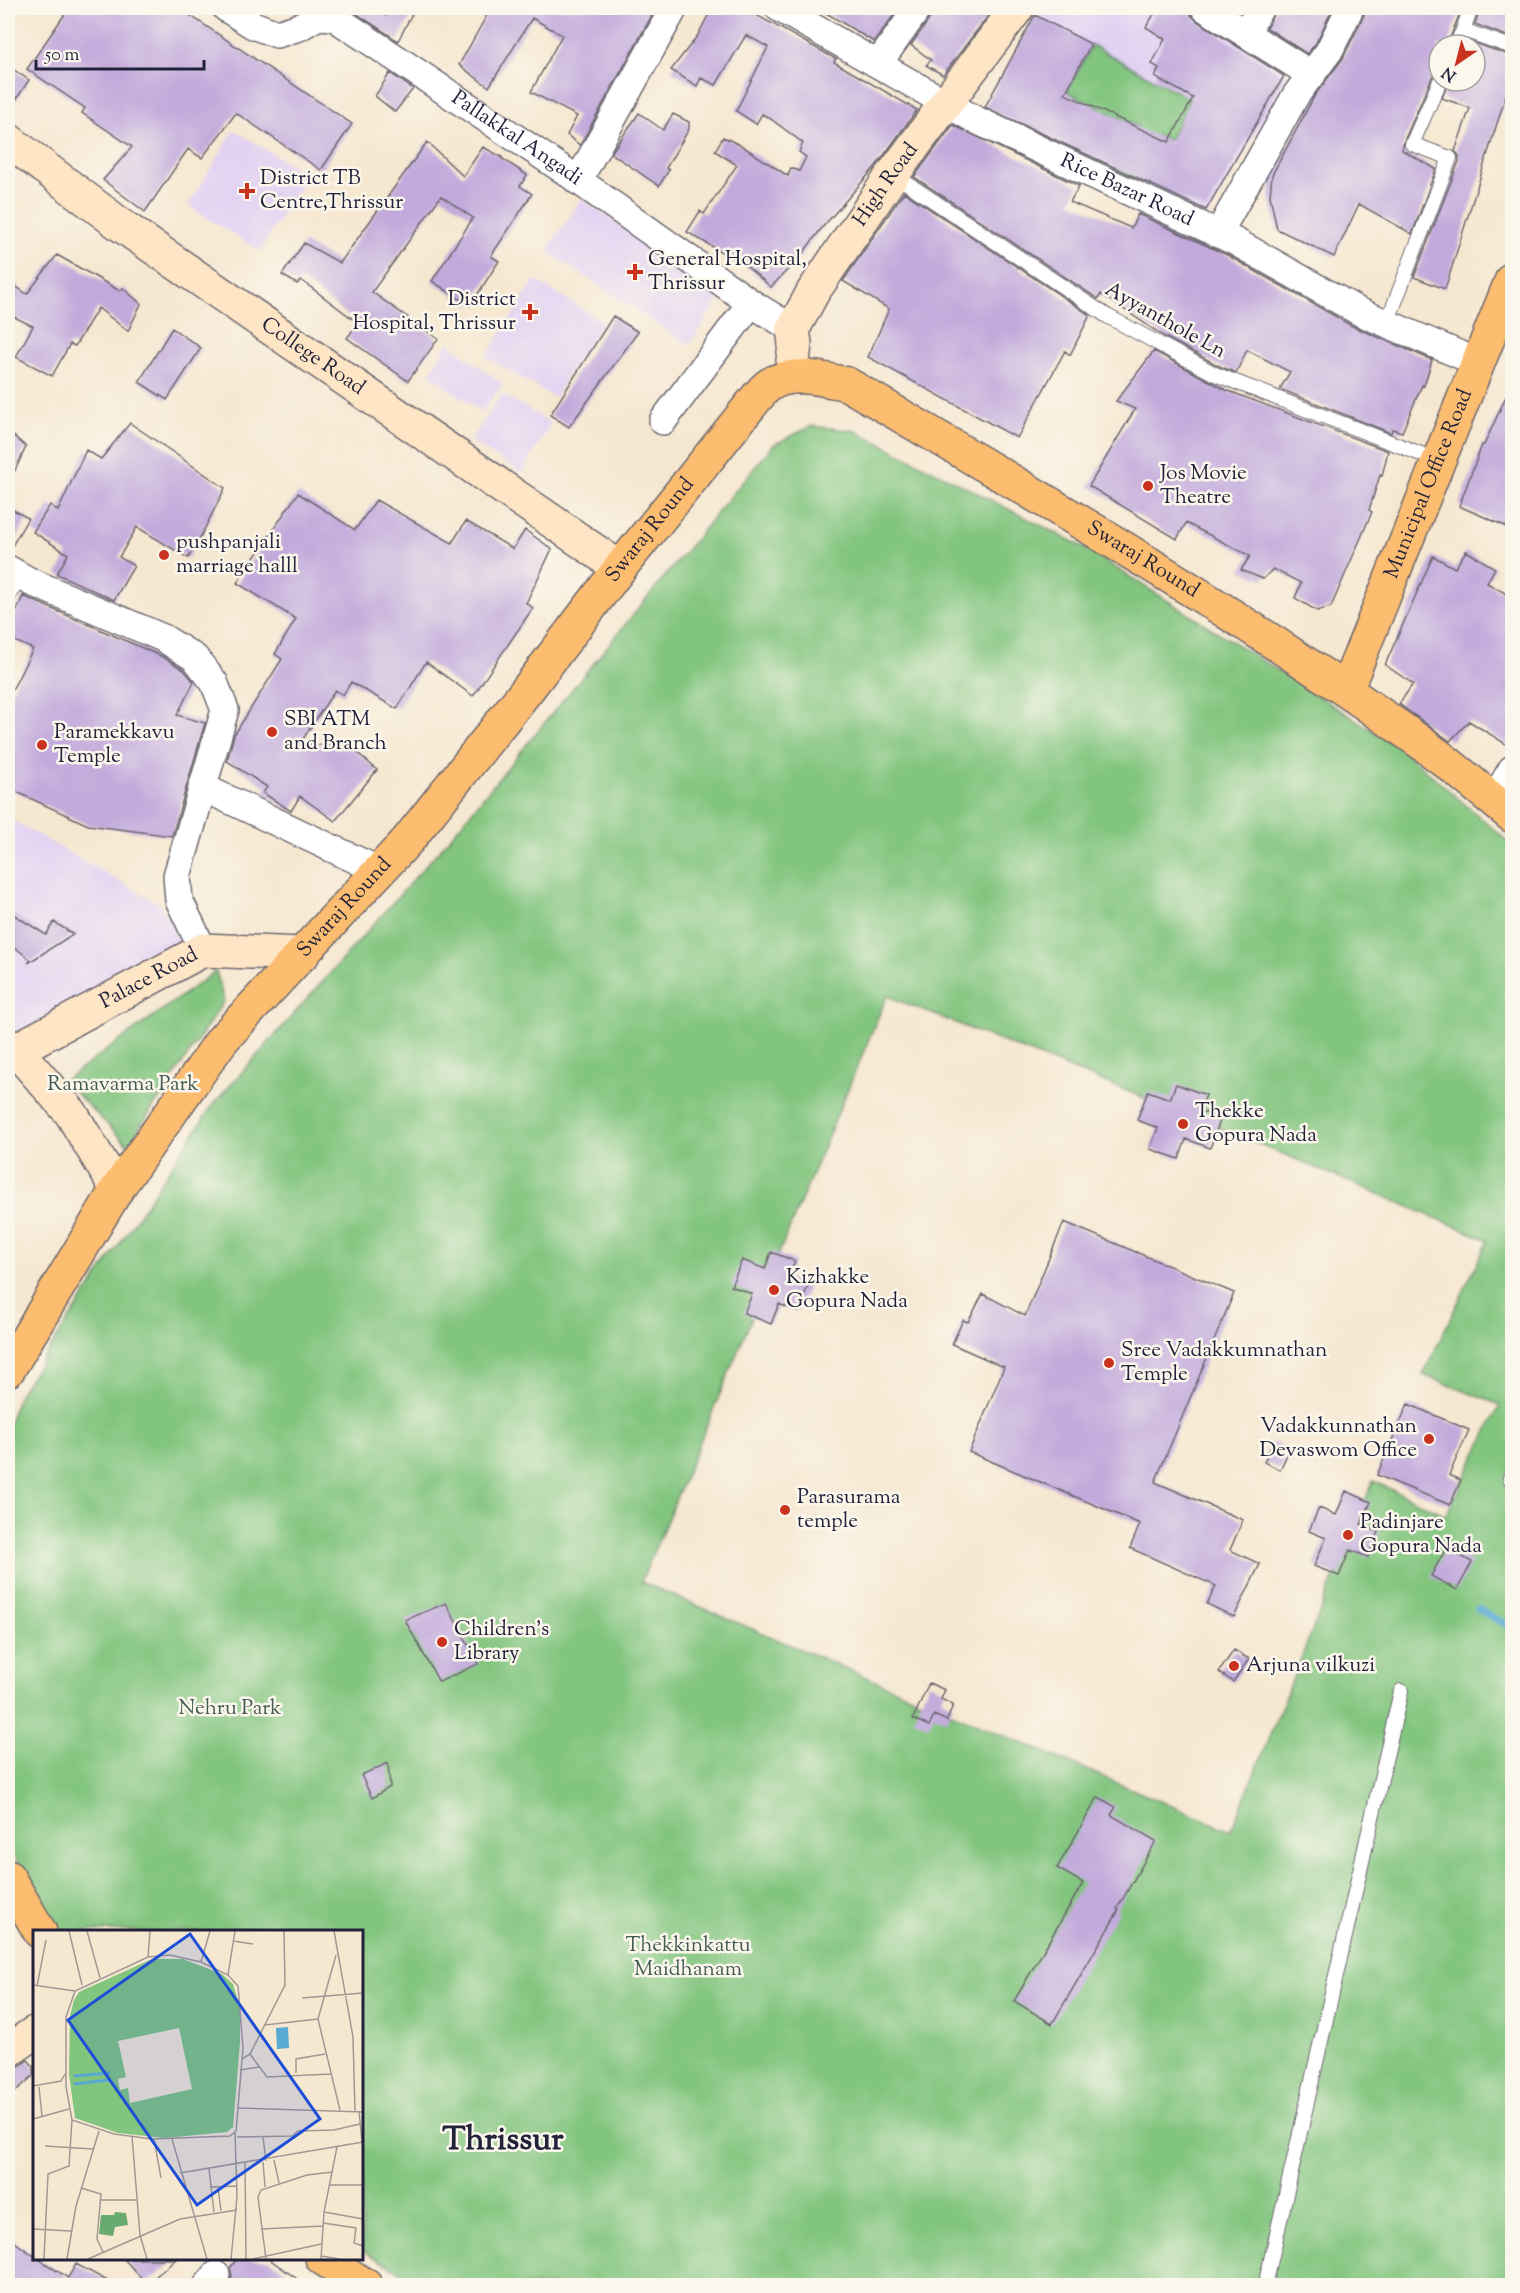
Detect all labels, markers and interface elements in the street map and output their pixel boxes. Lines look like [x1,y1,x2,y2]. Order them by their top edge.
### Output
scale bar [36,33,204,71]
north arrow [1427,33,1487,93]
text: 50 m [44,43,80,69]
text: N [1438,60,1462,86]
street label: Pallakkal Angadi [445,84,588,194]
street label: High Road [846,137,926,233]
street label: Rice Bazar Road [1055,146,1199,235]
place label: District TB Centre,Thrissur [260,164,403,218]
marker: District TB Centre,Thrissur [238,182,256,200]
place label: General Hospital, Thrissur [648,245,807,299]
marker: General Hospital, Thrissur [626,263,644,281]
street label: Ayyanthole Ln [1099,275,1231,367]
place label: District Hospital, Thrissur [352,285,516,339]
marker: District Hospital, Thrissur [521,303,539,321]
street label: College Road [254,310,371,403]
street label: Municipal Office Road [1377,385,1481,584]
place label: Jos Movie Theatre [1159,459,1247,513]
street label: Swaraj Round [599,471,702,589]
marker: Jos Movie Theatre [1141,479,1155,493]
street label: Swaraj Round [1081,514,1205,606]
place label: pushpanjali marriage halll [176,528,298,582]
marker: pushpanjali marriage halll [157,548,171,562]
place label: SBI ATM and Branch [284,705,387,759]
place label: Paramekkavu Temple [54,718,175,772]
marker: SBI ATM and Branch [265,725,279,739]
marker: Paramekkavu Temple [35,738,49,752]
street label: Swaraj Round [290,851,399,965]
street label: Palace Road [95,940,204,1017]
park label: Ramavarma Park [47,1070,199,1100]
place label: Thekke Gopura Nada [1195,1097,1317,1151]
marker: Thekke Gopura Nada [1176,1117,1190,1131]
place label: Kizhakke Gopura Nada [786,1263,908,1317]
marker: Kizhakke Gopura Nada [767,1283,781,1297]
place label: Sree Vadakkumnathan Temple [1121,1336,1328,1390]
marker: Sree Vadakkumnathan Temple [1102,1356,1116,1370]
place label: Vadakkunnathan Devaswom Office [1259,1412,1417,1466]
marker: Vadakkunnathan Devaswom Office [1422,1432,1436,1446]
place label: Parasurama temple [797,1483,901,1537]
marker: Parasurama temple [778,1503,792,1517]
place label: Padinjare Gopura Nada [1360,1508,1482,1562]
marker: Padinjare Gopura Nada [1341,1528,1355,1542]
place label: Children's Library [454,1615,549,1669]
marker: Children's Library [435,1635,449,1649]
place label: Arjuna vilkuzi [1246,1651,1375,1681]
marker: Arjuna vilkuzi [1227,1659,1241,1673]
park label: Nehru Park [179,1694,282,1724]
inset map [33,1930,363,2260]
park label: Thekkinkattu Maidhanam [625,1931,751,1985]
district label: Thrissur [442,2117,564,2165]

